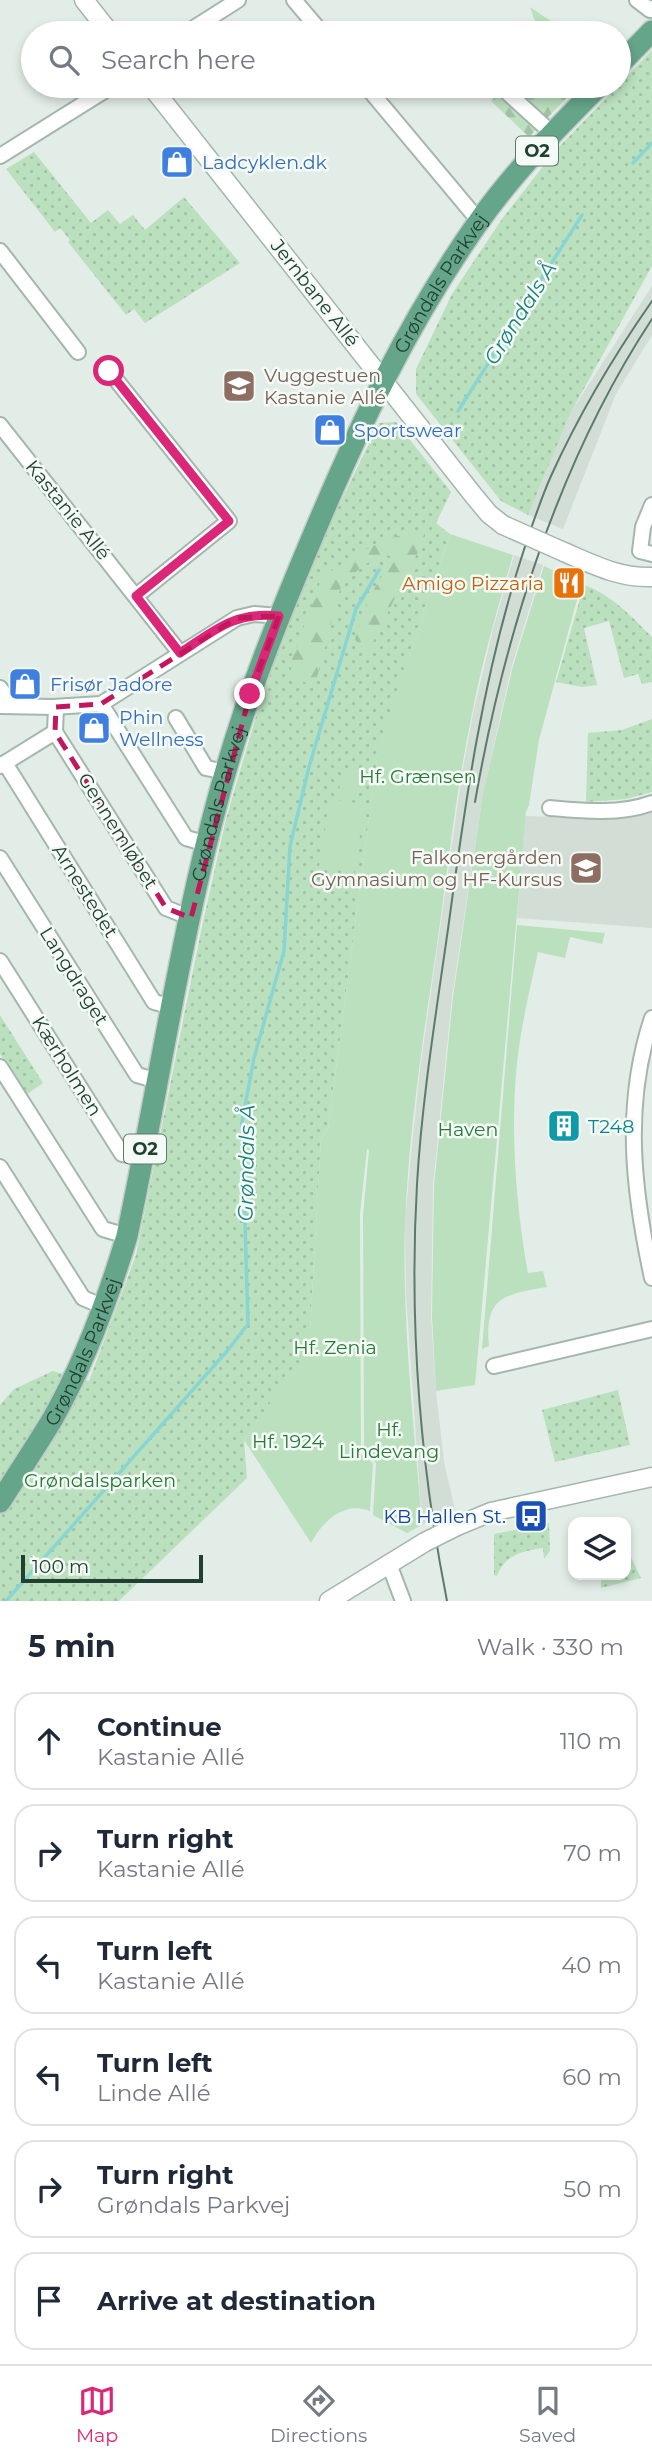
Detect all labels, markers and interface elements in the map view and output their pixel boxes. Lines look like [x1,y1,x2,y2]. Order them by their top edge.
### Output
search box [21,21,631,98]
icon: search [45,41,83,79]
text: Search here [101,44,256,76]
road number: O2 [516,136,558,166]
shop icon: Ladcyklen.dk [158,143,196,181]
place label: Ladcyklen.dk [202,151,328,174]
street label: Grøndals Parkvej [389,209,492,357]
street label: Jernbane Allé [265,234,364,351]
water label: Grøndals Å [478,257,562,369]
route start [93,355,124,386]
place label: Vuggestuen Kastanie Allé [264,364,386,409]
school or university icon: Vuggestuen Kastanie Allé [220,367,258,405]
shop icon: Sportswear [311,411,349,449]
place label: Sportswear [354,419,462,442]
street label: Kastanie Allé [21,455,115,565]
restaurant icon: Amigo Pizzaria [550,564,588,602]
place label: Amigo Pizzaria [402,572,544,595]
shop icon: Frisør Jadore [6,665,44,703]
place label: Frisør Jadore [50,673,173,696]
route end [234,678,265,709]
place label: Phin Wellness [119,706,204,751]
shop icon: Phin Wellness [75,709,113,747]
street label: Grøndals Parkvej [186,723,250,884]
park label: Hf. Grænsen [359,765,477,788]
street label: Gennemløbet [73,769,163,894]
street label: Arnestedet [47,840,123,942]
place label: Falkonergården Gymnasium og HF-Kursus [311,846,562,891]
school or university icon: Falkonergården Gymnasium og HF-Kursus [567,849,605,887]
street label: Langdraget [35,923,113,1030]
street label: Kærholmen [27,1012,107,1120]
water label: Grøndals Å [232,1104,260,1222]
building icon: T248 [545,1107,583,1145]
place label: T248 [588,1115,634,1138]
park label: Haven [438,1118,498,1141]
road number: O2 [124,1134,166,1164]
street label: Grøndals Parkvej [40,1275,124,1430]
park label: Hf. Zenia [293,1336,377,1359]
park label: Hf. Lindevang [339,1418,439,1463]
park label: Hf. 1924 [252,1430,324,1453]
park label: Grøndalsparken [24,1469,176,1492]
bus stop icon: KB Hallen St. [512,1497,550,1535]
place label: KB Hallen St. [383,1505,506,1528]
map controls [568,1517,631,1580]
button: layers [568,1517,631,1580]
scale bar [21,1552,203,1584]
text: 100 m [32,1555,89,1578]
text: 5 min [28,1628,116,1665]
text: Walk · 330 m [477,1633,624,1661]
text: Continue [97,1711,222,1743]
icon: ahead [30,1722,68,1760]
text: 110 m [560,1727,622,1755]
text: Kastanie Allé [97,1743,245,1771]
text: Turn right [97,1823,233,1855]
icon: right [30,1834,68,1872]
text: 70 m [563,1839,622,1867]
text: Kastanie Allé [97,1855,245,1883]
text: Turn left [97,1935,213,1967]
icon: left [30,1946,68,1984]
text: 40 m [561,1951,622,1979]
text: Kastanie Allé [97,1967,245,1995]
text: Turn left [97,2047,213,2079]
icon: left [30,2058,68,2096]
text: 60 m [562,2063,622,2091]
text: Linde Allé [97,2079,211,2107]
text: Turn right [97,2159,233,2191]
icon: right [30,2170,68,2208]
text: 50 m [563,2175,622,2203]
text: Grøndals Parkvej [97,2191,290,2219]
icon: arrive [30,2282,68,2320]
text: Arrive at destination [97,2285,376,2317]
tab: Map [76,2382,118,2447]
tab: Directions [270,2382,367,2447]
tab: Saved [519,2382,576,2447]

